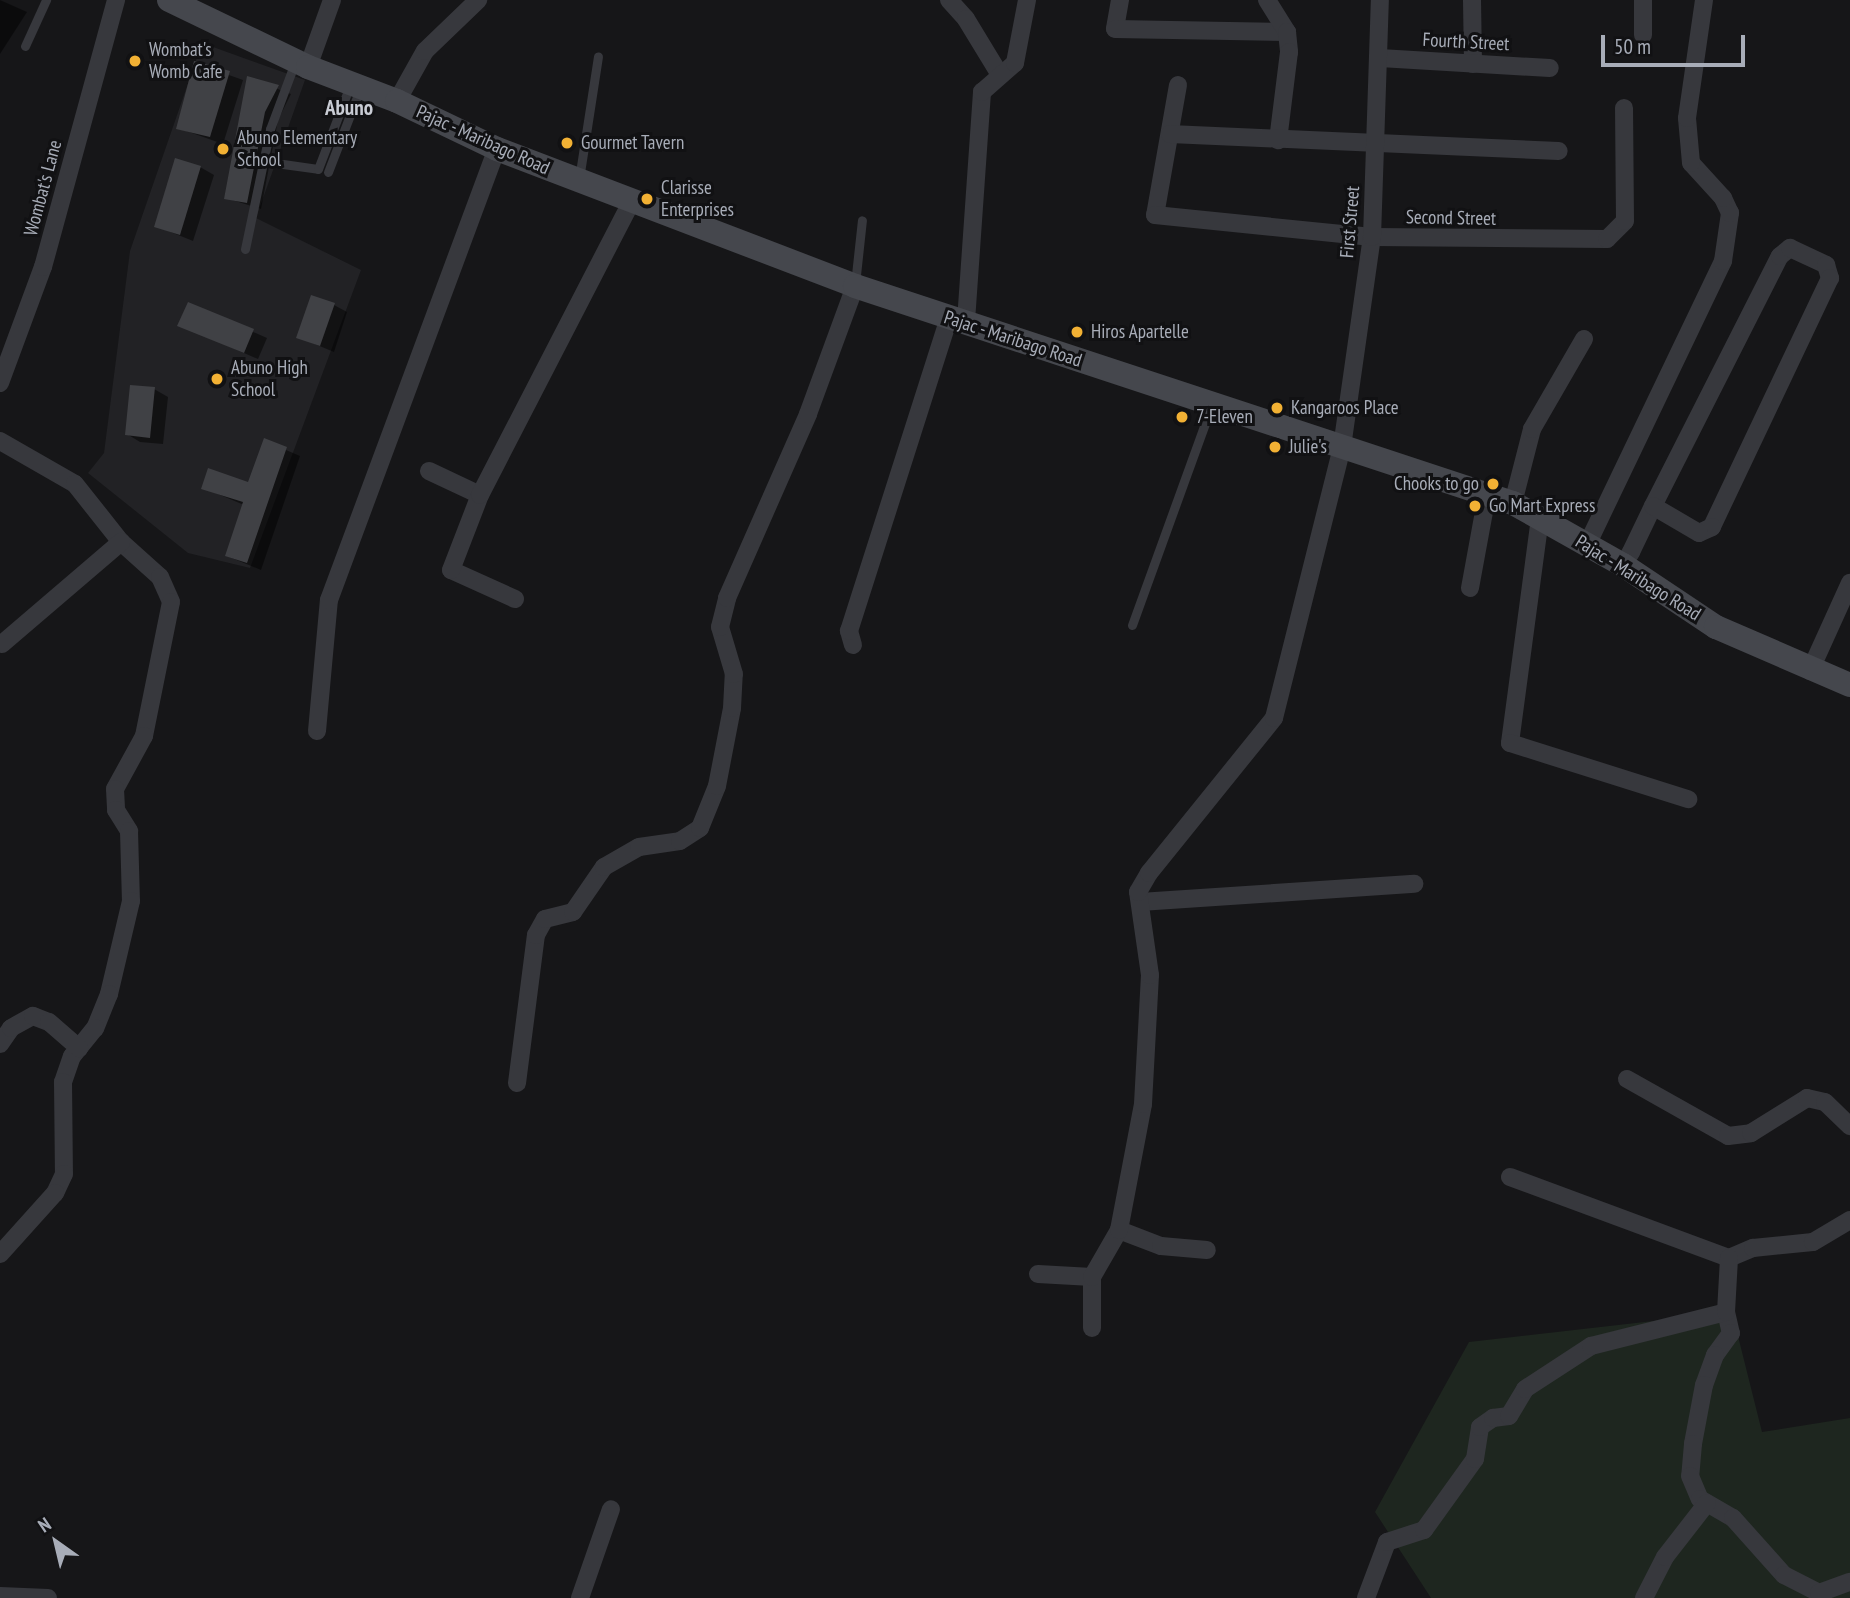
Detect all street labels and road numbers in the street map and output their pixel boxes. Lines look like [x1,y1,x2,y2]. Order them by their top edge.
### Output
street label: Fourth Street [1422,28,1510,56]
street label: Pajac - Maribago Road [412,100,554,180]
street label: Wombat's Lane [19,138,67,238]
street label: First Street [1335,185,1365,259]
street label: Second Street [1406,206,1496,230]
street label: Pajac - Maribago Road [940,306,1086,372]
street label: Pajac - Maribago Road [1570,530,1706,626]

